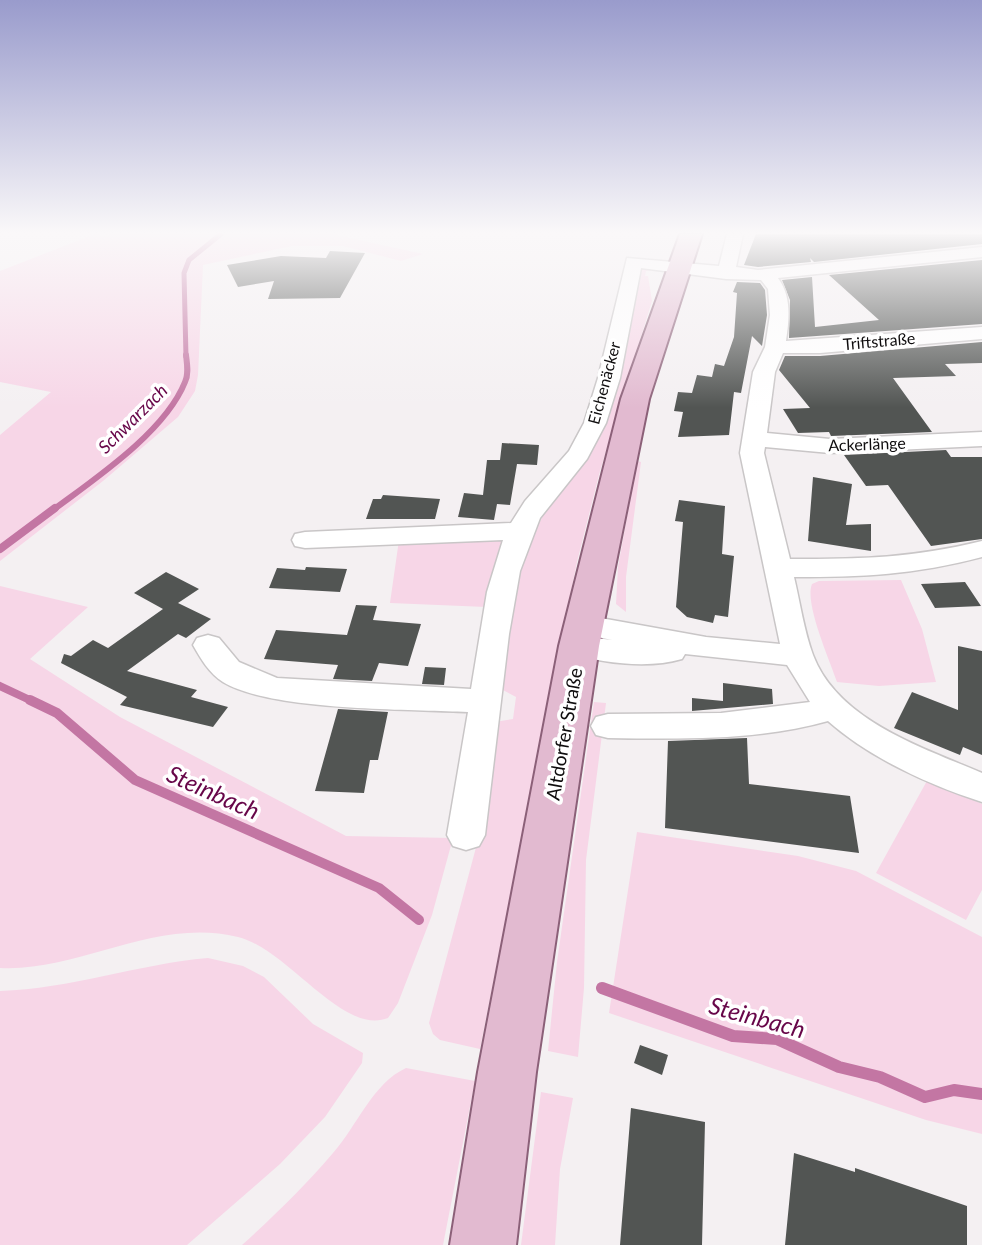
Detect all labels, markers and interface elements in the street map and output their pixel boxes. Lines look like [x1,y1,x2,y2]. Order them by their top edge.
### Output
street label: Triftstraße [842,328,916,353]
street label: Eichenäcker [583,339,624,426]
water label: Schwarzach [93,379,172,458]
street label: Ackerlänge [828,433,906,454]
street label: Altdorfer Straße [541,666,586,802]
water label: Steinbach [163,758,264,825]
water label: Steinbach [706,990,809,1043]

